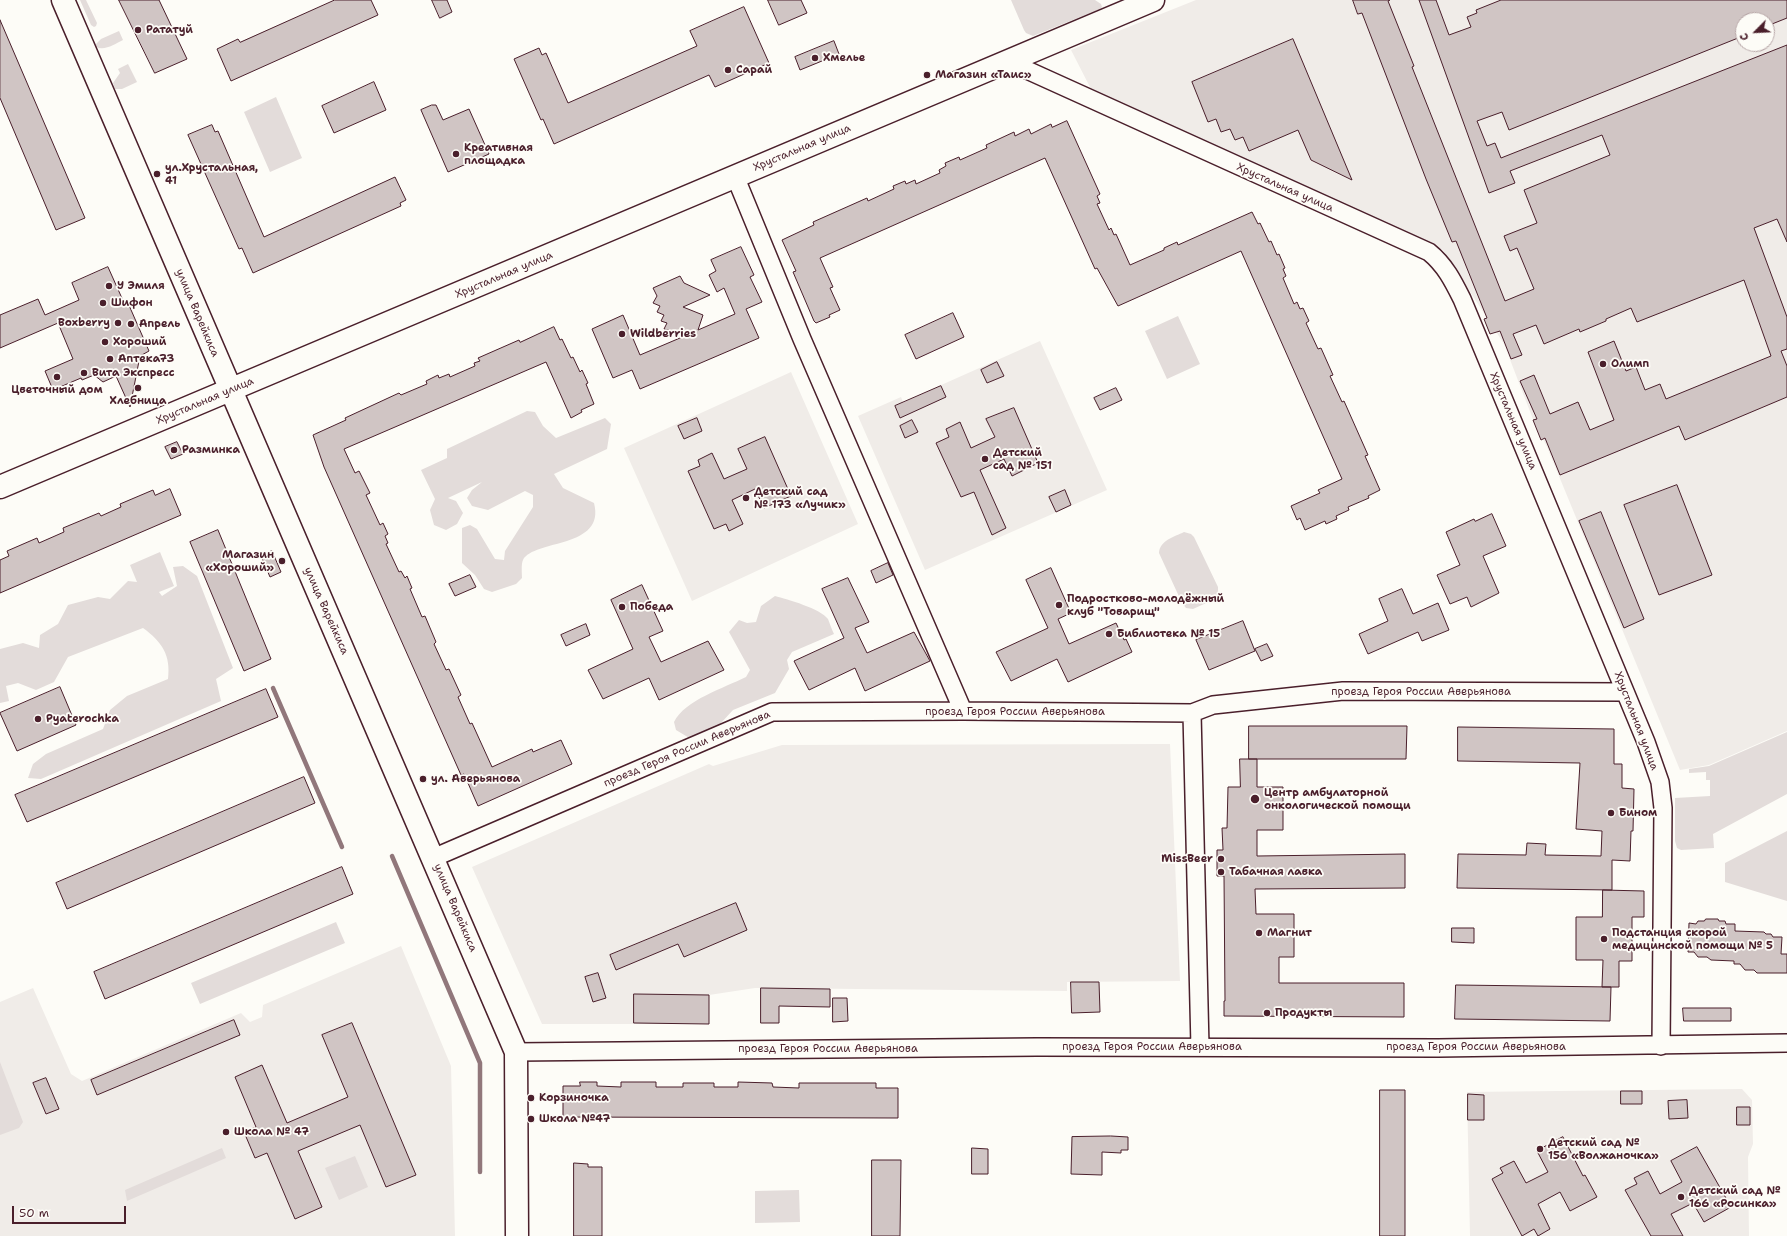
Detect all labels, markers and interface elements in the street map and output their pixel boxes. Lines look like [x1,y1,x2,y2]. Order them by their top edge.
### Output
north arrow [1735,12,1775,52]
place label: Рататуй [146,23,193,37]
marker: Рататуй [133,25,143,35]
text: С [1736,31,1753,43]
place label: Хмелье [823,51,865,65]
marker: Хмелье [810,53,820,63]
place label: Сарай [736,63,772,77]
marker: Сарай [723,65,733,75]
place label: Магазин «Таис» [935,68,1031,82]
marker: Магазин «Таис» [922,70,932,80]
street label: Хрустальная улица [751,122,853,174]
place label: Креативная площадка [464,141,533,167]
marker: Креативная площадка [451,149,461,159]
place label: ул.Хрустальная, 41 [165,161,258,187]
street label: Хрустальная улица [1235,161,1335,215]
marker: ул.Хрустальная, 41 [152,169,162,179]
street label: Хрустальная улица [453,249,555,301]
street label: улица Варейкиса [172,267,222,359]
place label: У Эмиля [117,279,165,293]
marker: У Эмиля [104,281,114,291]
place label: Шифон [111,296,153,310]
marker: Шифон [98,298,108,308]
place label: Boxberry [58,316,110,330]
place label: Апрель [139,317,180,331]
marker: Boxberry [113,318,123,328]
marker: Апрель [126,319,136,329]
place label: Wildberries [630,327,696,341]
marker: Wildberries [617,329,627,339]
place label: Хороший [113,335,166,349]
marker: Хороший [100,337,110,347]
place label: Аптека73 [118,352,174,366]
marker: Аптека73 [105,354,115,364]
place label: Олимп [1611,357,1649,371]
marker: Олимп [1598,359,1608,369]
place label: Вита Экспресс [92,366,175,380]
marker: Вита Экспресс [79,368,89,378]
street label: Хрустальная улица [1487,370,1539,472]
marker: Цветочный дом [52,372,62,382]
street label: Хрустальная улица [154,375,256,427]
place label: Цветочный дом [11,383,103,397]
marker: Хлебница [133,383,143,393]
place label: Хлебница [110,394,166,408]
place label: Разминка [182,443,240,457]
marker: Разминка [169,445,179,455]
place label: Детский сад № 151 [993,446,1052,472]
marker: Детский сад № 151 [980,454,990,464]
place label: Детский сад № 173 «Лучик» [754,485,846,511]
marker: Детский сад № 173 «Лучик» [741,493,751,503]
place label: Магазин «Хороший» [206,548,274,574]
marker: Магазин «Хороший» [277,556,287,566]
street label: улица Варейкиса [301,565,351,657]
place label: Подростково-молодёжный клуб "Товарищ" [1067,592,1224,618]
place label: Победа [630,600,673,614]
marker: Подростково-молодёжный клуб "Товарищ" [1054,600,1064,610]
marker: Победа [617,602,627,612]
place label: Библиотека № 15 [1117,627,1220,641]
marker: Библиотека № 15 [1104,629,1114,639]
street label: Хрустальная улица [1611,670,1661,772]
street label: проезд Героя России Аверьянова [1331,685,1511,699]
street label: проезд Героя России Аверьянова [925,705,1105,719]
street label: проезд Героя России Аверьянова [602,708,772,790]
place label: Pyaterochka [46,712,119,726]
marker: Pyaterochka [33,714,43,724]
place label: ул. Аверьянова [431,772,520,786]
marker: ул. Аверьянова [418,774,428,784]
place label: Центр амбулаторной онкологической помощи [1264,786,1411,812]
marker: Центр амбулаторной онкологической помощи [1249,793,1261,805]
place label: Бином [1619,806,1657,820]
marker: Бином [1606,808,1616,818]
place label: MissBeer [1161,852,1213,866]
marker: MissBeer [1216,854,1226,864]
street label: улица Варейкиса [430,862,480,954]
place label: Табачная лавка [1229,865,1322,879]
marker: Табачная лавка [1216,867,1226,877]
place label: Магнит [1267,926,1312,940]
place label: Подстанция скорой медицинской помощи № 5 [1612,926,1773,952]
marker: Магнит [1254,928,1264,938]
marker: Подстанция скорой медицинской помощи № 5 [1599,934,1609,944]
place label: Продукты [1275,1006,1332,1020]
marker: Продукты [1262,1008,1272,1018]
street label: проезд Героя России Аверьянова [1062,1040,1242,1054]
street label: проезд Героя России Аверьянова [1386,1040,1566,1054]
street label: проезд Героя России Аверьянова [738,1042,918,1056]
place label: Корзиночка [539,1091,609,1105]
marker: Корзиночка [526,1093,536,1103]
place label: Школа №47 [539,1112,610,1126]
marker: Школа №47 [526,1114,536,1124]
place label: Школа № 47 [234,1125,309,1139]
marker: Школа № 47 [221,1127,231,1137]
place label: Детский сад № 156 «Волжаночка» [1548,1136,1659,1162]
marker: Детский сад № 156 «Волжаночка» [1535,1144,1545,1154]
place label: Детский сад № 166 «Росинка» [1689,1184,1781,1210]
marker: Детский сад № 166 «Росинка» [1676,1192,1686,1202]
scale bar [14,1198,128,1224]
text: 50 m [19,1205,49,1221]

